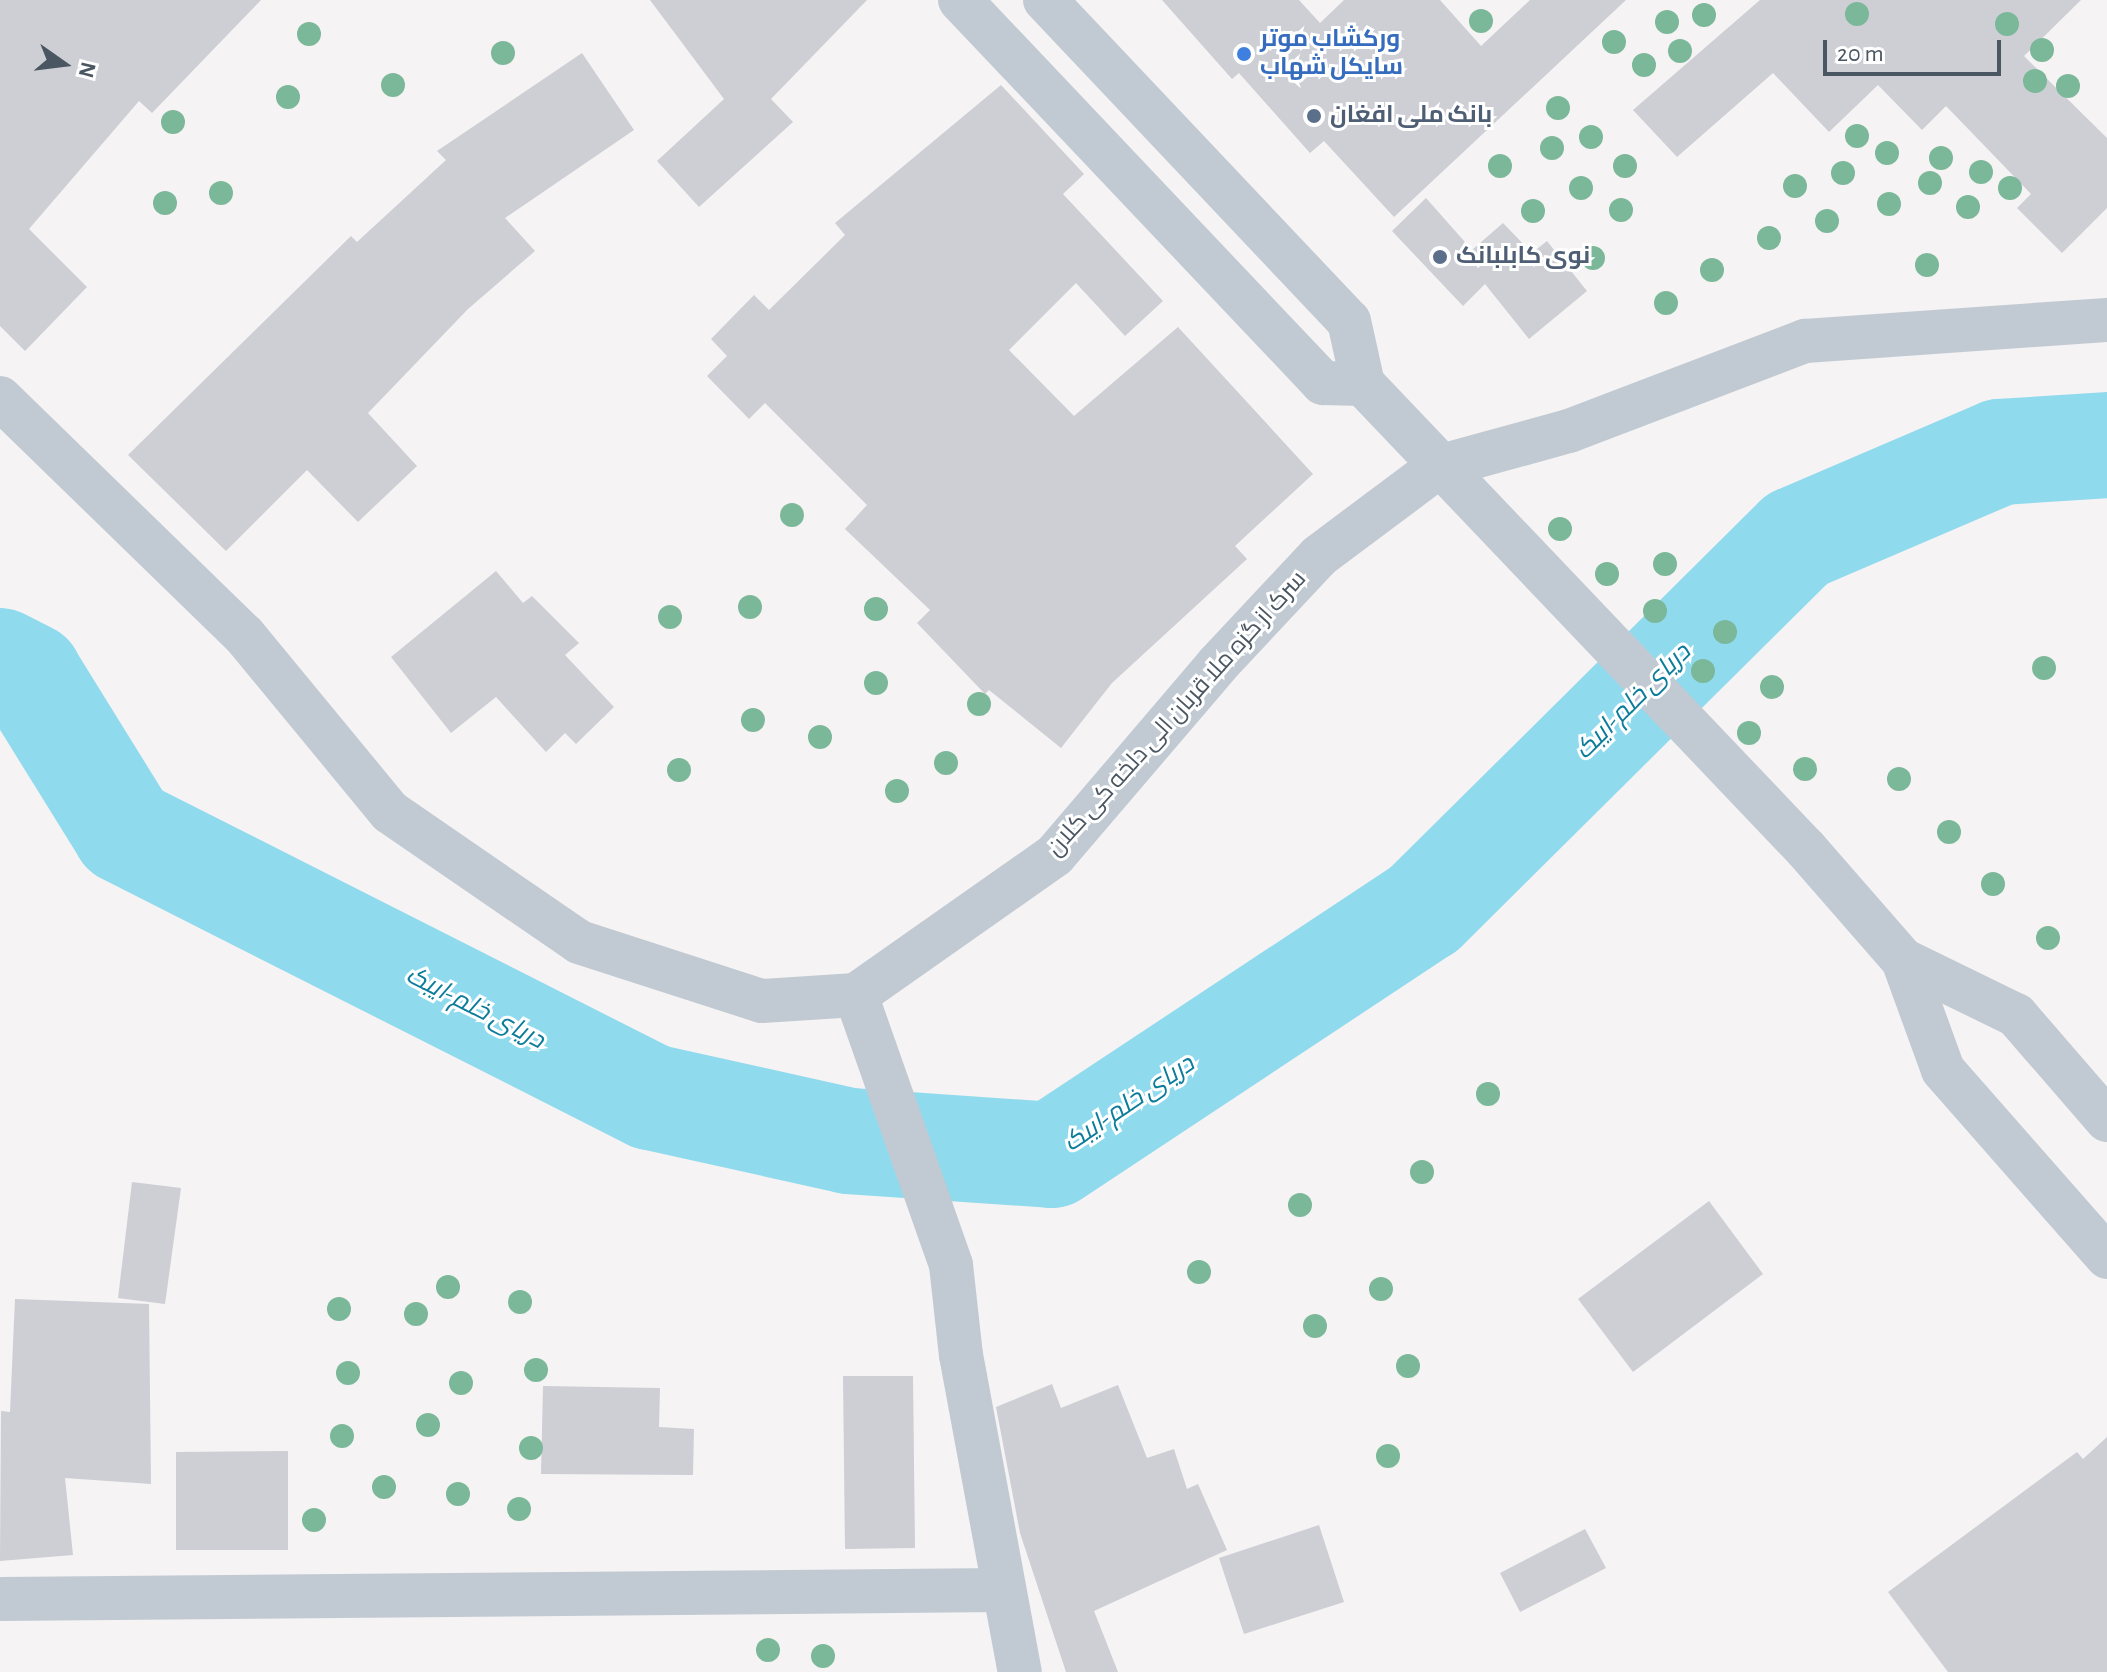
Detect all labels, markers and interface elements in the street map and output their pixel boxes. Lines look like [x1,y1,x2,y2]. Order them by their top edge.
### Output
north arrow [24,24,104,104]
scale bar [1827,24,2005,74]
place label: ورکشاب موتر سایکل شهاب [1260,26,1403,82]
text: 20 m [1837,42,1884,66]
marker: ورکشاب موتر سایکل شهاب [1235,45,1253,63]
text: N [75,60,100,80]
place label: بانک ملی افغان [1330,102,1492,130]
marker: بانک ملی افغان [1305,107,1323,125]
place label: نوی کابلبانک [1456,243,1590,271]
marker: نوی کابلبانک [1431,248,1449,266]
street label: سرک از گزه ملا قربان الی دلخه کی کلان [1041,565,1313,863]
water label: دریای خلم-ایبک [1568,637,1698,767]
water label: دریای خلم-ایبک [400,960,550,1056]
water label: دریای خلم-ایبک [1057,1049,1201,1159]

